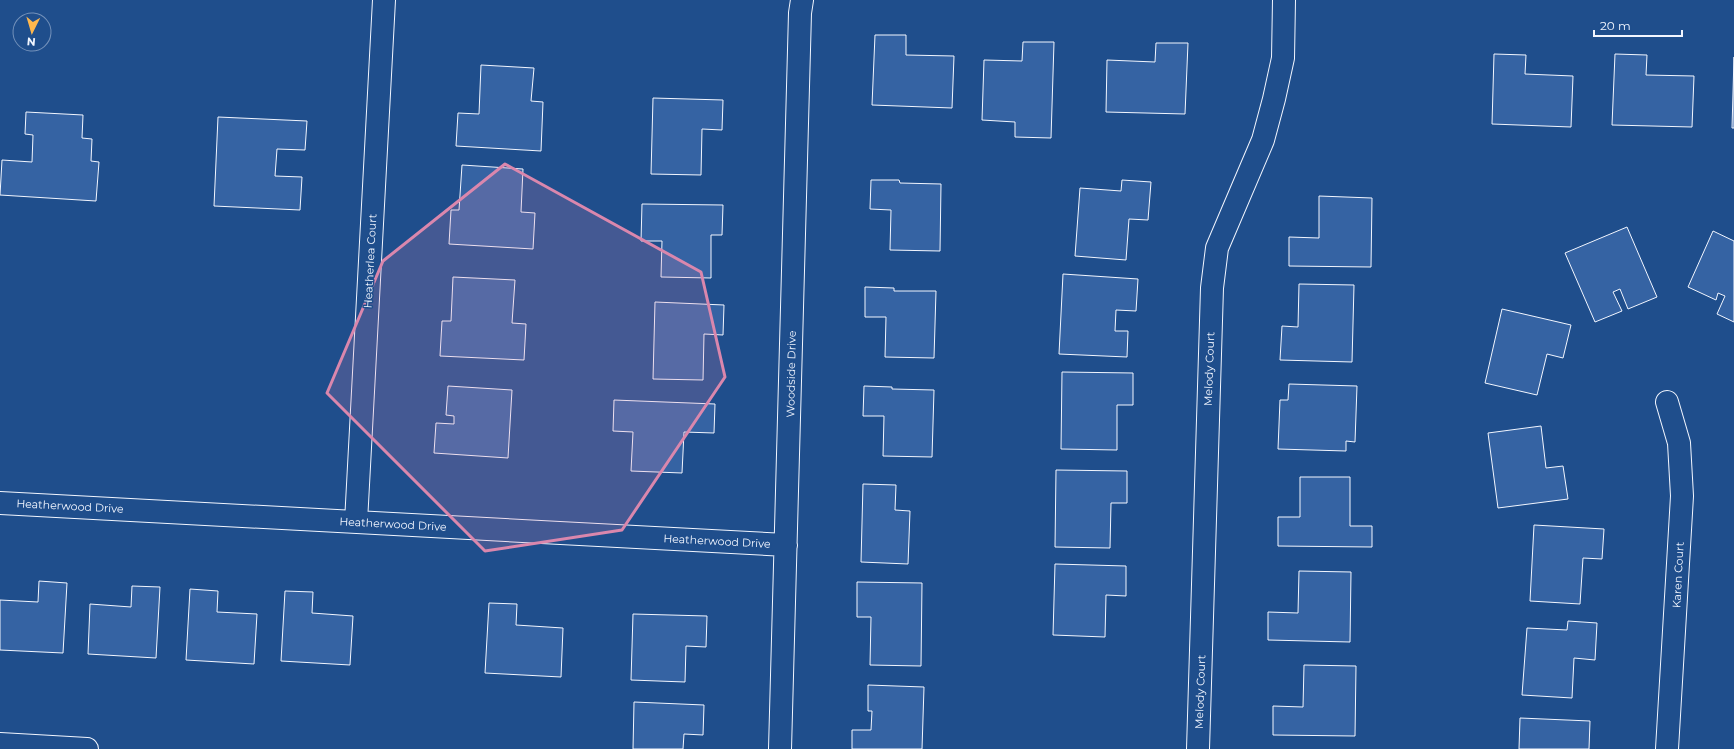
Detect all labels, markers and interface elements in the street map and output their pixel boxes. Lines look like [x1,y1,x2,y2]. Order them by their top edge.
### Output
north arrow [12,12,52,52]
scale bar [1594,12,1682,38]
text: 20 m [1600,18,1631,33]
text: N [26,35,36,49]
street label: Heatherlea Court [361,213,379,309]
street label: Woodside Drive [783,330,799,418]
street label: Melody Court [1201,331,1217,406]
street label: Heatherwood Drive [16,496,124,516]
street label: Heatherwood Drive [339,514,447,534]
street label: Heatherwood Drive [663,531,771,551]
street label: Karen Court [1669,541,1687,608]
street label: Melody Court [1192,654,1208,729]

